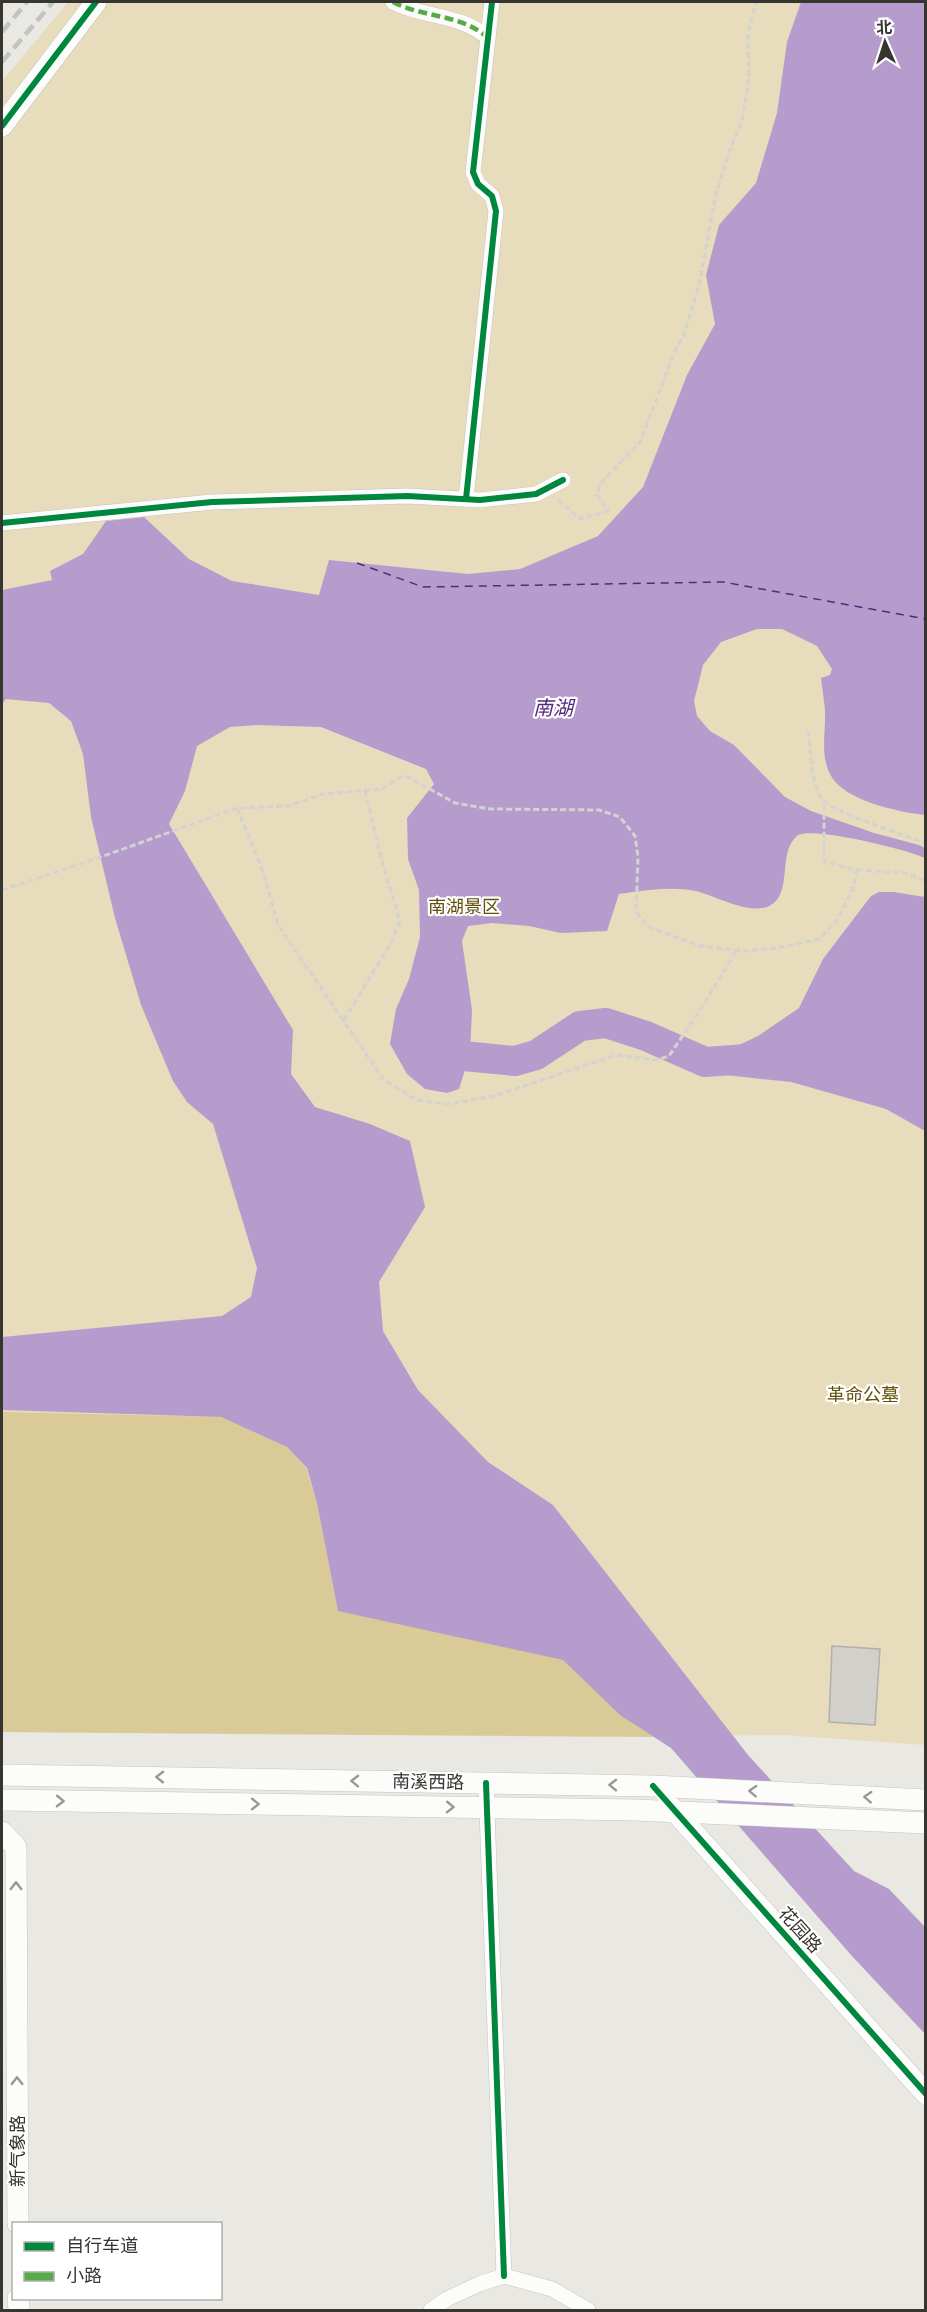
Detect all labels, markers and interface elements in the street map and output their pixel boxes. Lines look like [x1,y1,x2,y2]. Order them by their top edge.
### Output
north arrow [855,12,915,72]
text: 北 [876,17,893,37]
water label: 南湖 [533,695,576,720]
park label: 南湖景区 [428,895,500,918]
park label: 革命公墓 [827,1383,899,1406]
street label: 南溪西路 [392,1769,464,1794]
one-way arrow [156,1771,165,1784]
one-way arrow [351,1775,360,1787]
one-way arrow [609,1779,618,1791]
one-way arrow [749,1784,758,1797]
one-way arrow [864,1791,873,1804]
one-way arrow [55,1795,64,1807]
one-way arrow [250,1798,259,1810]
one-way arrow [445,1801,454,1813]
one-way arrow [10,1882,22,1891]
street label: 花园路 [774,1902,827,1957]
one-way arrow [11,2077,23,2086]
street label: 新气象路 [6,2115,29,2187]
legend [12,2222,222,2300]
text: 自行车道 [66,2234,138,2257]
text: 小路 [66,2264,102,2287]

